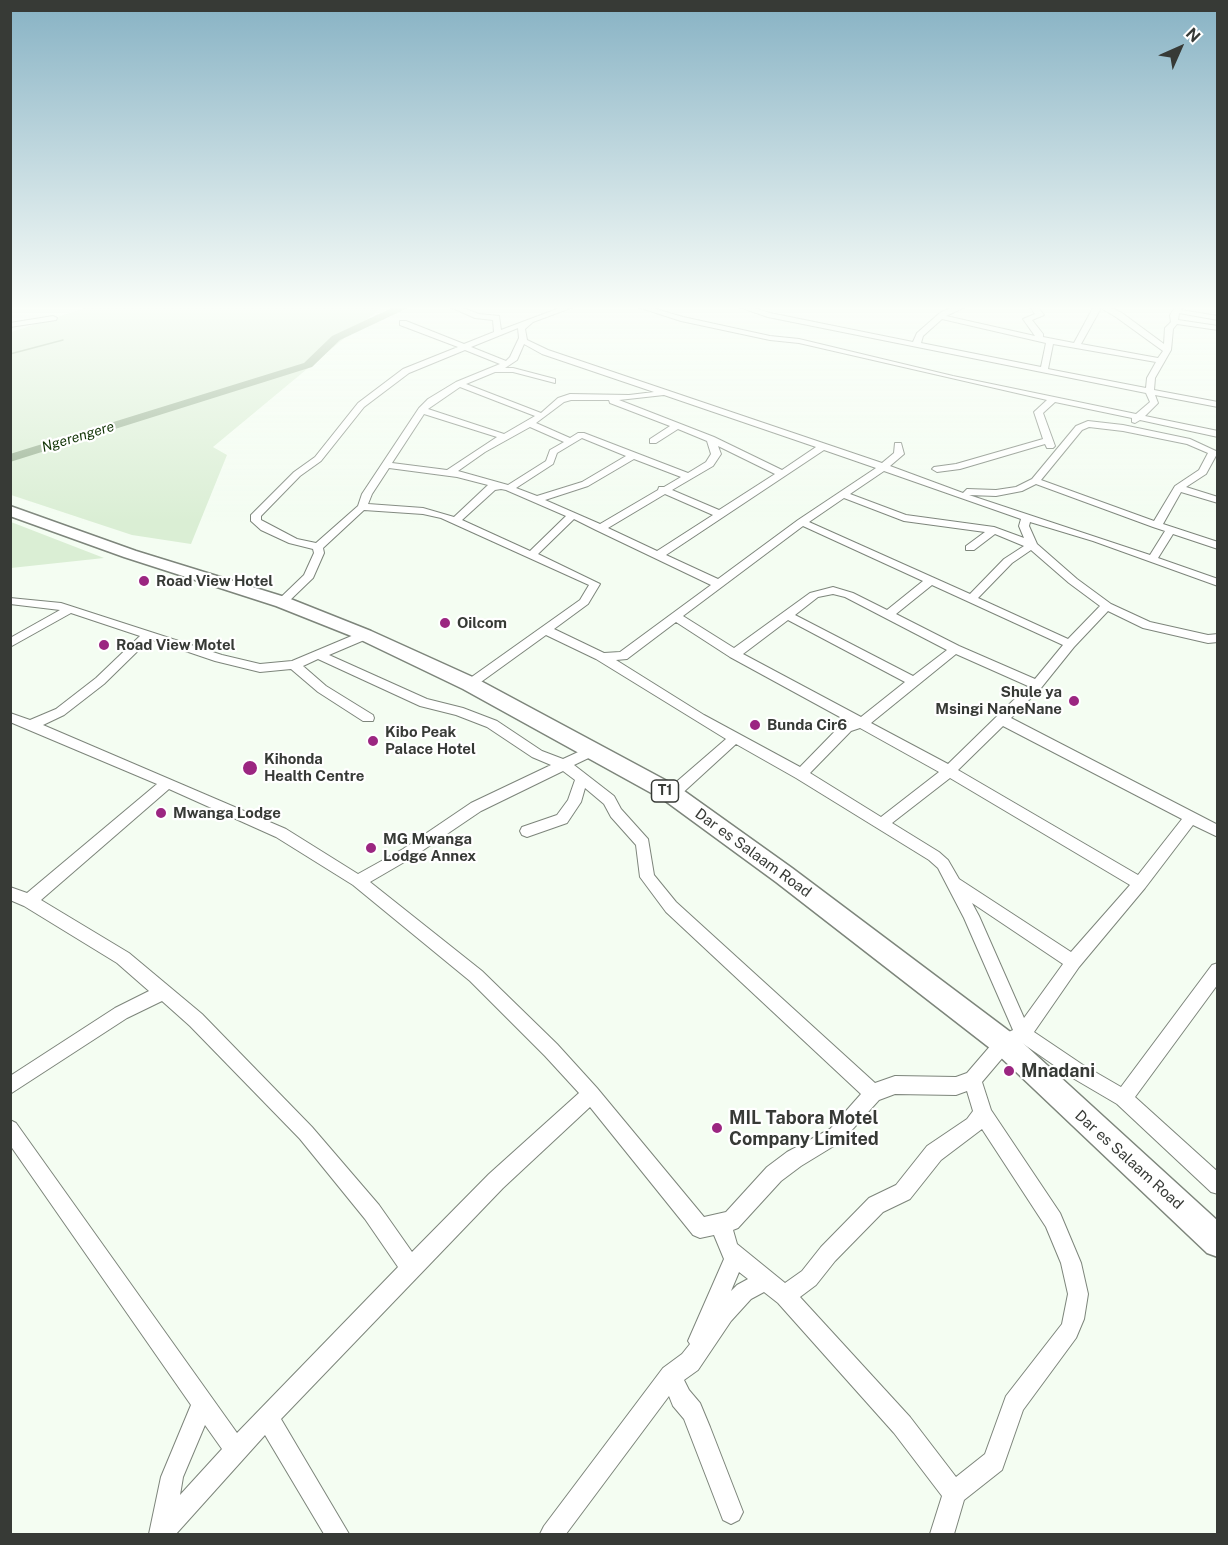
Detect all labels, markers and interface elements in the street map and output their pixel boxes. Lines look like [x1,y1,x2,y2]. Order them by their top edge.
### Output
north arrow [1150,18,1210,78]
text: N [1182,24,1204,46]
water label: Ngerengere [40,418,116,456]
place label: Road View Hotel [156,572,273,590]
marker: Road View Hotel [137,574,151,588]
place label: Oilcom [457,614,507,632]
marker: Oilcom [438,616,452,630]
place label: Road View Motel [116,636,235,654]
marker: Road View Motel [97,638,111,652]
place label: Shule ya Msingi NaneNane [935,683,1062,718]
marker: Shule ya Msingi NaneNane [1067,694,1081,708]
place label: Bunda Cir6 [767,716,847,734]
marker: Bunda Cir6 [748,718,762,732]
place label: Kibo Peak Palace Hotel [385,723,476,758]
marker: Kibo Peak Palace Hotel [366,734,380,748]
place label: Kihonda Health Centre [264,750,364,785]
marker: Kihonda Health Centre [241,759,259,777]
road number: T1 [652,780,678,802]
place label: Mwanga Lodge [173,804,281,822]
street label: Dar es Salaam Road [691,805,815,901]
marker: Mwanga Lodge [154,806,168,820]
place label: MG Mwanga Lodge Annex [383,830,476,865]
marker: MG Mwanga Lodge Annex [364,841,378,855]
place label: Mnadani [1021,1060,1095,1082]
marker: Mnadani [1002,1064,1016,1078]
place label: MIL Tabora Motel Company Limited [729,1107,879,1150]
street label: Dar es Salaam Road [1071,1107,1187,1213]
marker: MIL Tabora Motel Company Limited [710,1121,724,1135]

